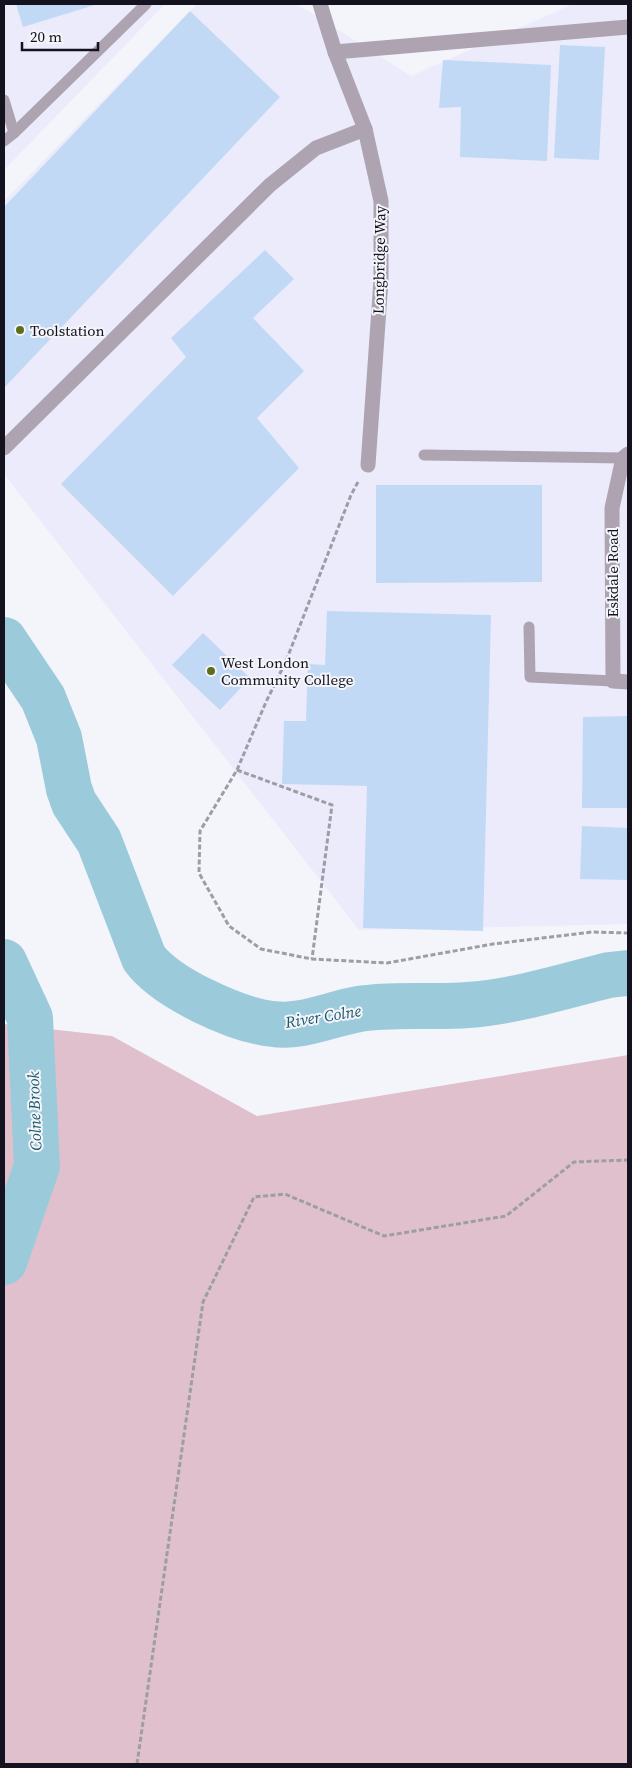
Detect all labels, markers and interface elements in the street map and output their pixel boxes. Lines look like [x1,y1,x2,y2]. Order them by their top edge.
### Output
scale bar [22,20,99,52]
text: 20 m [30,26,62,47]
street label: Longbridge Way [368,205,390,314]
place label: Toolstation [30,320,105,341]
marker: Toolstation [14,324,26,336]
street label: Eskdale Road [602,528,623,617]
place label: West London Community College [221,652,354,690]
marker: West London Community College [205,665,217,677]
water label: River Colne [283,999,363,1033]
water label: Colne Brook [22,1071,46,1151]

